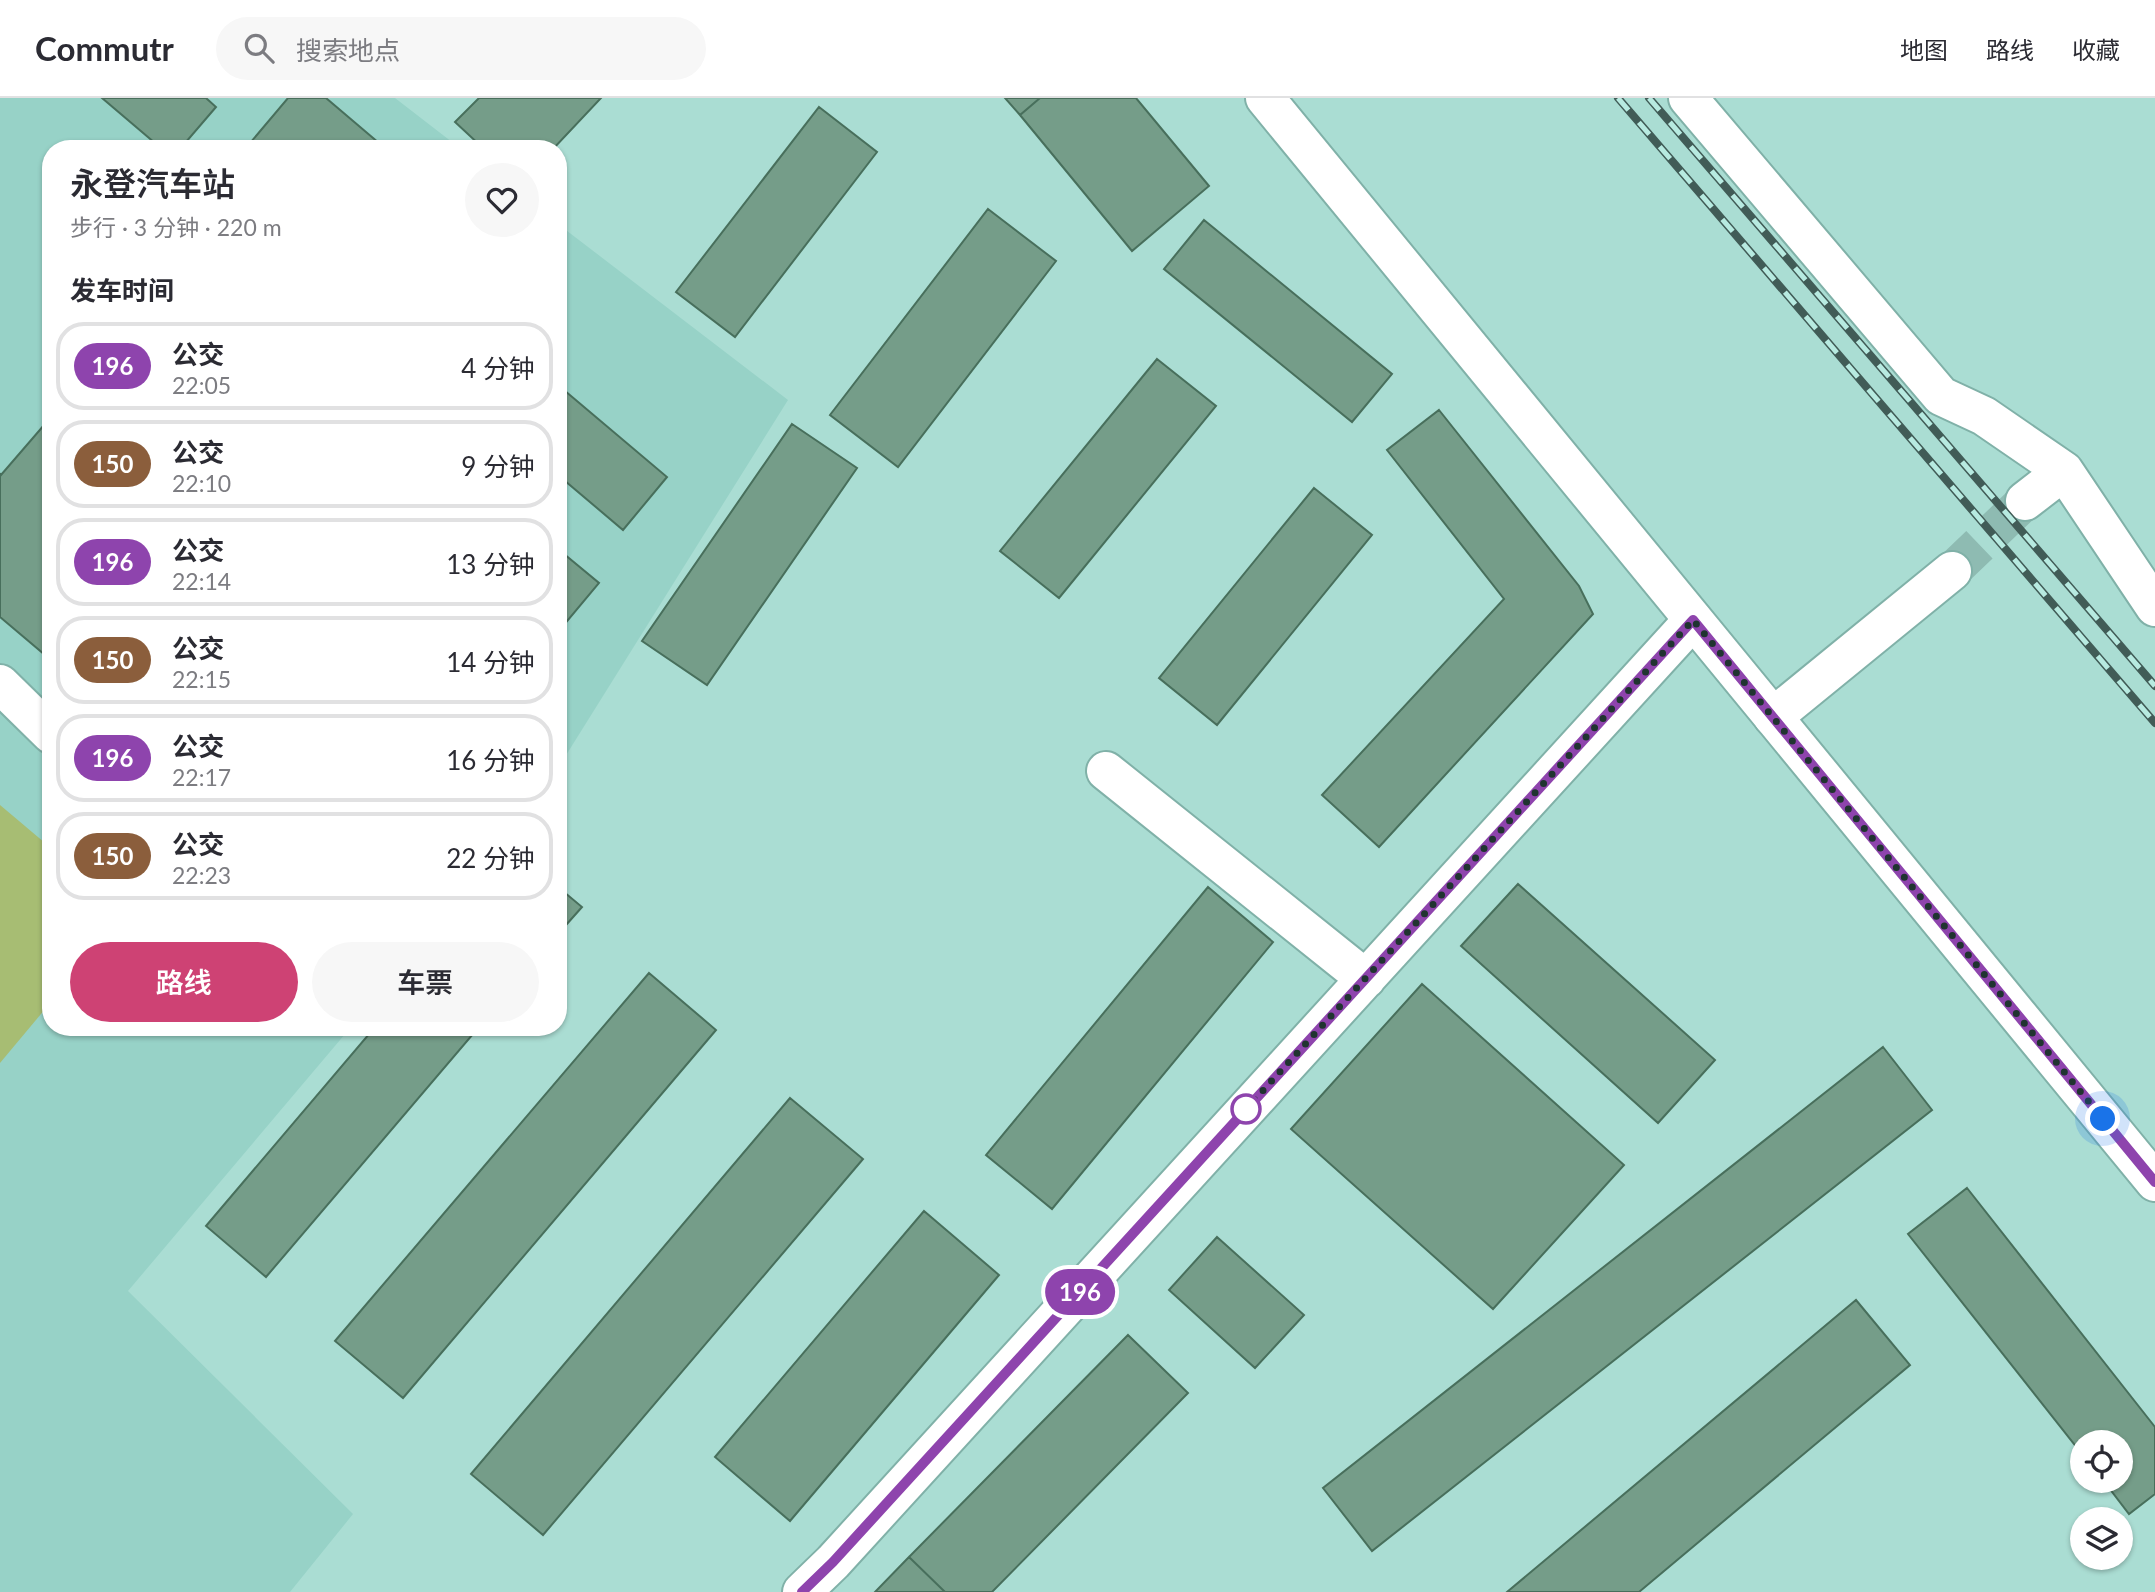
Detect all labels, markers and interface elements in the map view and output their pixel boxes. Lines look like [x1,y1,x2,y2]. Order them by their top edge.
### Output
search box [216,17,706,80]
text: Commutr [35,28,174,68]
icon: search [240,29,278,67]
text: 搜索地点 [296,34,400,66]
text: 地图 [1900,35,1948,64]
text: 路线 [1986,35,2034,64]
text: 收藏 [2072,35,2120,64]
text: 永登汽车站 [70,163,235,203]
button: heart [465,163,539,237]
text: 步行 · 3 分钟 · 220 m [70,213,282,241]
text: 发车时间 [70,274,174,306]
text: 公交 [172,338,224,370]
text: 196 [92,351,133,380]
text: 4 分钟 [461,352,535,384]
text: 22:05 [172,371,231,399]
text: 公交 [172,436,224,468]
text: 150 [92,449,133,478]
text: 9 分钟 [461,450,535,482]
text: 22:10 [172,469,231,497]
text: 公交 [172,534,224,566]
text: 196 [92,547,133,576]
text: 13 分钟 [446,548,535,580]
text: 22:14 [172,567,231,595]
text: 公交 [172,632,224,664]
text: 150 [92,645,133,674]
text: 14 分钟 [446,646,535,678]
text: 22:15 [172,665,231,693]
text: 公交 [172,730,224,762]
text: 196 [92,743,133,772]
text: 16 分钟 [446,744,535,776]
text: 22:17 [172,763,231,791]
text: 公交 [172,828,224,860]
text: 150 [92,841,133,870]
text: 22 分钟 [446,842,535,874]
text: 22:23 [172,861,231,889]
button: 路线 [70,942,298,1022]
button: 车票 [312,942,539,1022]
unlabelled marker [1231,1094,1261,1124]
your location [2085,1101,2120,1136]
line badge: 196 [1040,1269,1120,1315]
text: 196 [1059,1277,1101,1306]
map controls [2070,1430,2133,1570]
button: locate [2070,1430,2133,1493]
button: layers [2070,1507,2133,1570]

